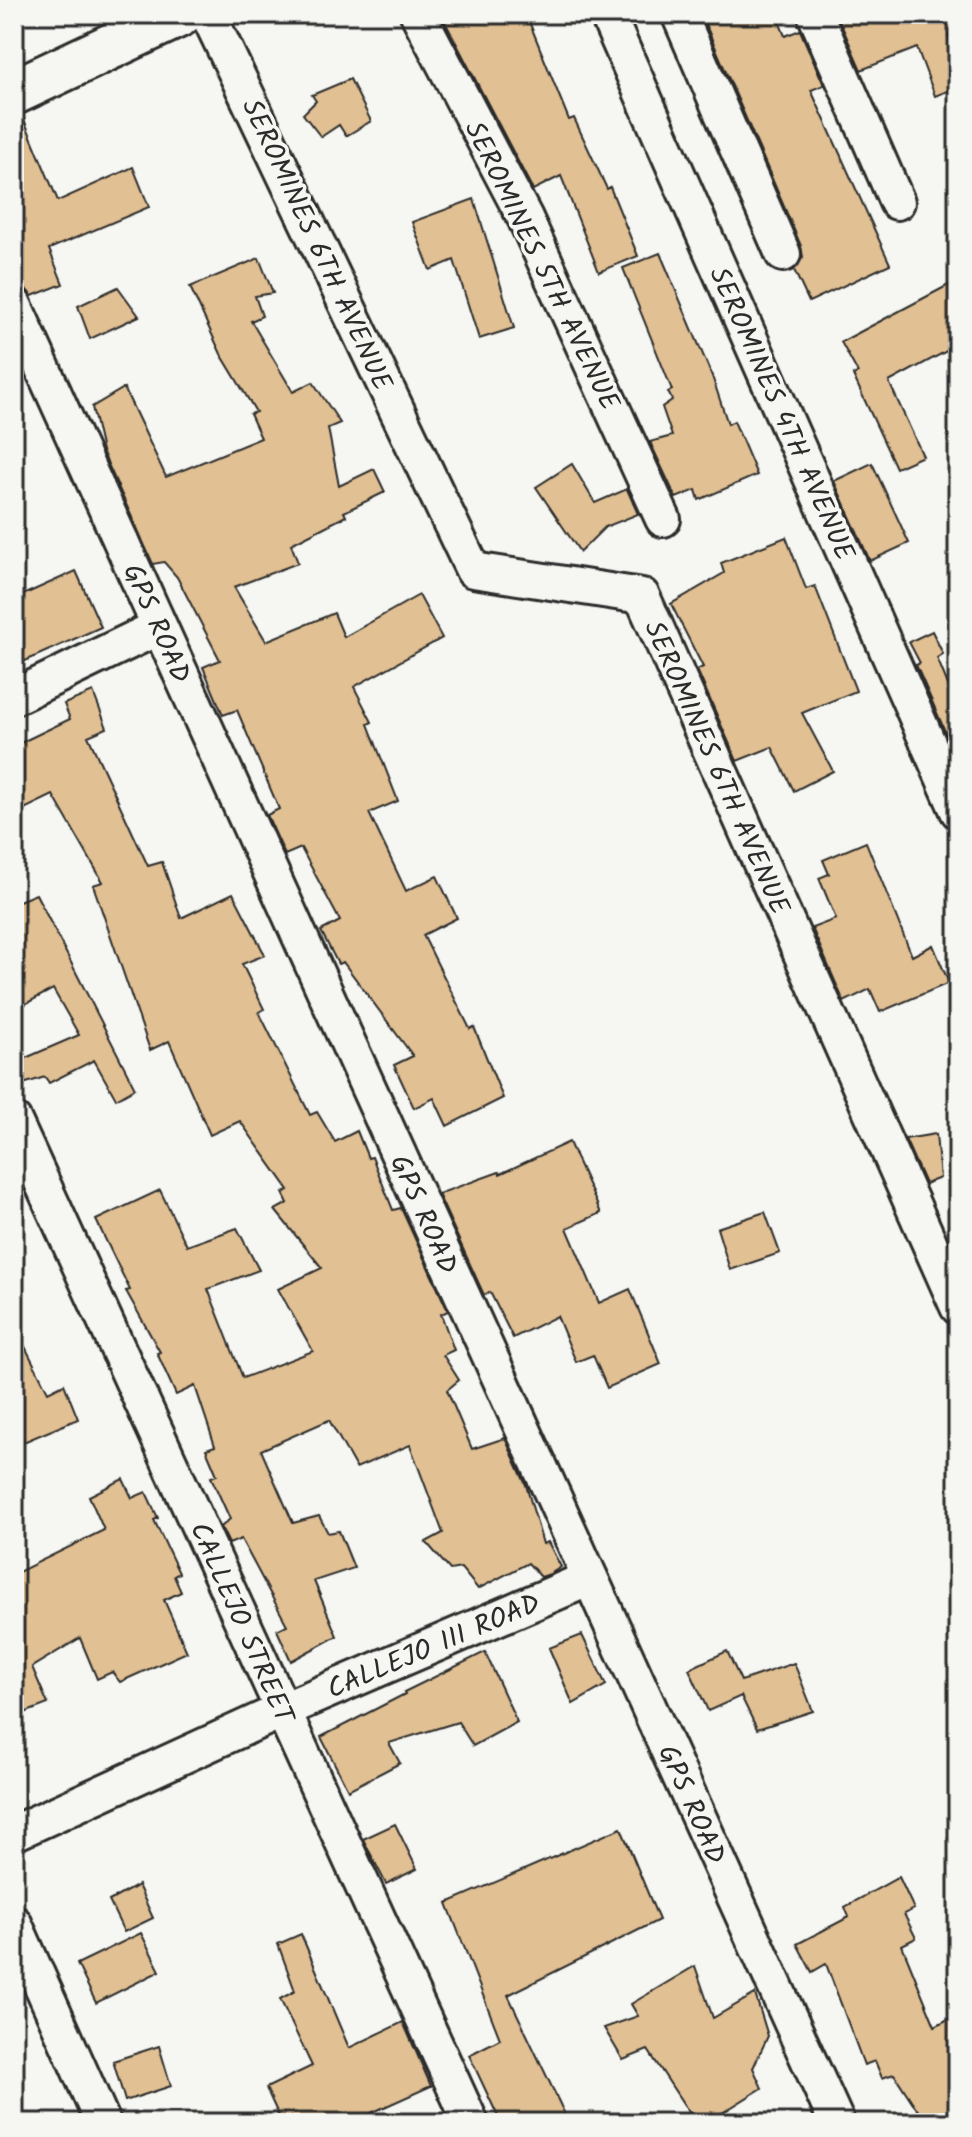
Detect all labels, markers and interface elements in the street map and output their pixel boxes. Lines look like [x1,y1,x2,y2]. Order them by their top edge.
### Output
street label: SEROMINES 6TH AVENUE [228,91,404,399]
street label: SEROMINES 5TH AVENUE [451,114,631,419]
street label: SEROMINES 4TH AVENUE [696,260,866,569]
street label: GPS ROAD [109,557,202,691]
street label: SEROMINES 6TH AVENUE [631,614,801,923]
street label: GPS ROAD [376,1148,469,1282]
street label: CALLEJO STREET [176,1515,306,1733]
street label: CALLEJO III ROAD [320,1582,548,1713]
street label: GPS ROAD [644,1738,737,1872]

